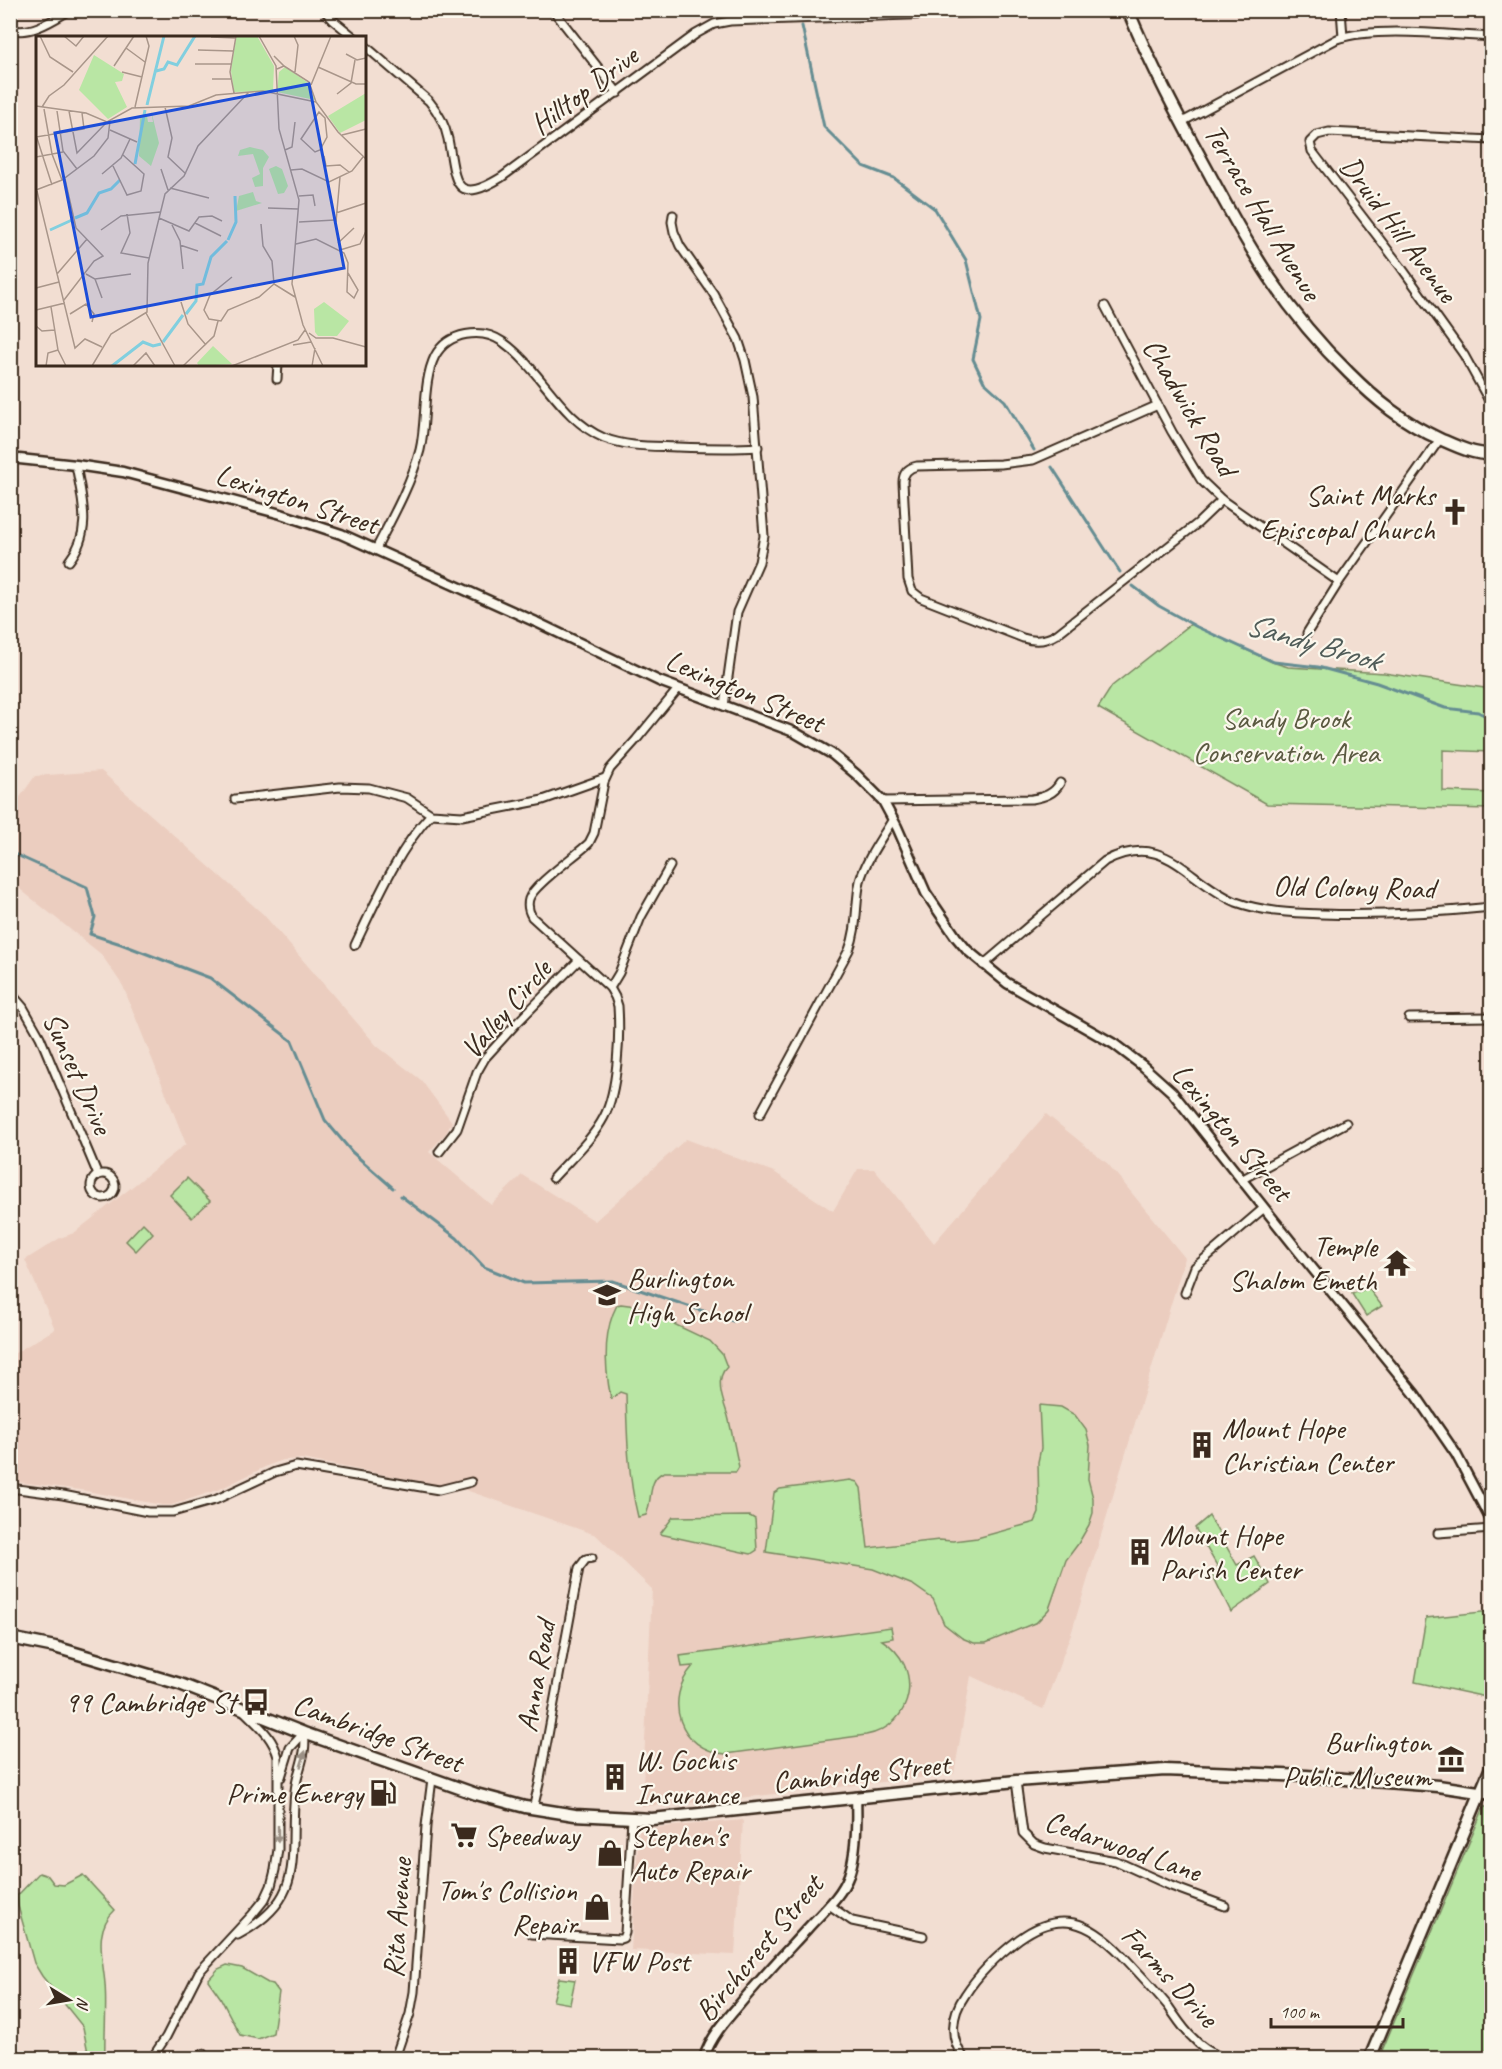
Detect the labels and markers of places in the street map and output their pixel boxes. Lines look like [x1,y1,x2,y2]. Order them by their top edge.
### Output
place label: Saint Marks Episcopal Church [1260,476,1438,548]
church icon: Saint Marks Episcopal Church [1440,497,1470,527]
place label: Temple Shalom Emeth [1229,1227,1379,1299]
temple icon: Temple Shalom Emeth [1382,1248,1412,1278]
place label: Burlington High School [627,1259,752,1331]
school or university icon: Burlington High School [592,1280,622,1310]
place label: Mount Hope Christian Center [1222,1409,1395,1481]
building icon: Mount Hope Christian Center [1187,1430,1217,1460]
place label: Mount Hope Parish Center [1160,1516,1303,1588]
building icon: Mount Hope Parish Center [1125,1537,1155,1567]
place label: 99 Cambridge St [64,1683,240,1721]
bus stop icon: 99 Cambridge St [241,1687,271,1717]
place label: Burlington Public Museum [1283,1723,1433,1795]
place label: W. Gochis Insurance [635,1741,740,1813]
museum icon: Burlington Public Museum [1436,1744,1466,1774]
building icon: W. Gochis Insurance [600,1762,630,1792]
place label: Prime Energy [226,1774,366,1812]
fuel station icon: Prime Energy [368,1778,398,1808]
place label: Speedway [484,1816,582,1854]
place label: Stephen's Auto Repair [630,1817,752,1889]
supermarket icon: Speedway [449,1820,479,1850]
shop icon: Stephen's Auto Repair [595,1838,625,1868]
place label: Tom's Collision Repair [437,1871,579,1943]
shop icon: Tom's Collision Repair [582,1892,612,1922]
place label: VFW Post [588,1942,692,1980]
building icon: VFW Post [553,1946,583,1976]

